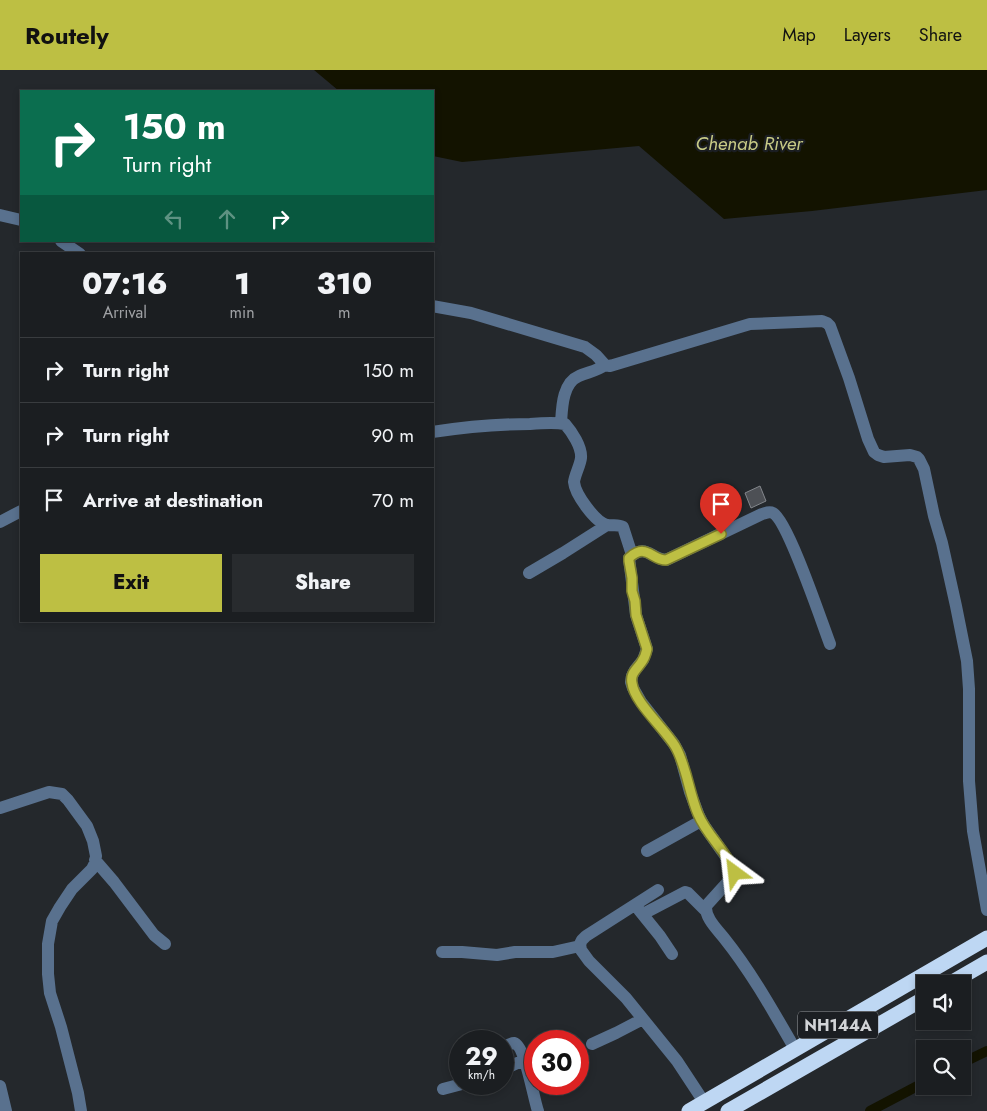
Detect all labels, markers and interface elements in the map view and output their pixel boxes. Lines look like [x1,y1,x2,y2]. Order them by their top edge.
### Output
text: Routely [25,18,109,53]
text: Map [782,22,816,48]
text: Layers [844,22,891,48]
text: Share [919,22,962,48]
text: 150 m [123,102,226,152]
icon: right [40,110,105,175]
water label: Chenab River [696,130,804,157]
text: Turn right [123,148,211,180]
icon: left [160,205,188,233]
icon: ahead [213,205,241,233]
icon: right [266,205,294,233]
text: 07:16 [82,262,168,305]
text: 1 [234,262,250,305]
text: 310 [317,262,372,305]
text: Arrival [103,301,147,324]
text: min [230,301,255,324]
text: m [338,301,351,324]
icon: right [40,356,68,384]
text: Turn right [83,357,169,384]
text: 150 m [363,357,414,384]
icon: right [40,421,68,449]
text: Turn right [83,422,169,449]
text: 90 m [371,422,414,449]
pin [700,483,742,534]
icon: arrive [40,486,68,514]
text: Arrive at destination [83,487,263,514]
text: 70 m [372,487,414,514]
icon: arrive [707,490,735,518]
button: Exit [40,554,222,612]
button: Share [232,554,414,612]
position arrow [708,846,760,898]
map controls [916,975,971,1095]
button: sound [916,975,971,1030]
road number: NH144A [798,1012,878,1038]
speed limit sign: 30 [524,1030,589,1095]
text: 29 [465,1038,498,1074]
button: search [916,1040,971,1095]
text: km/h [468,1066,495,1084]

